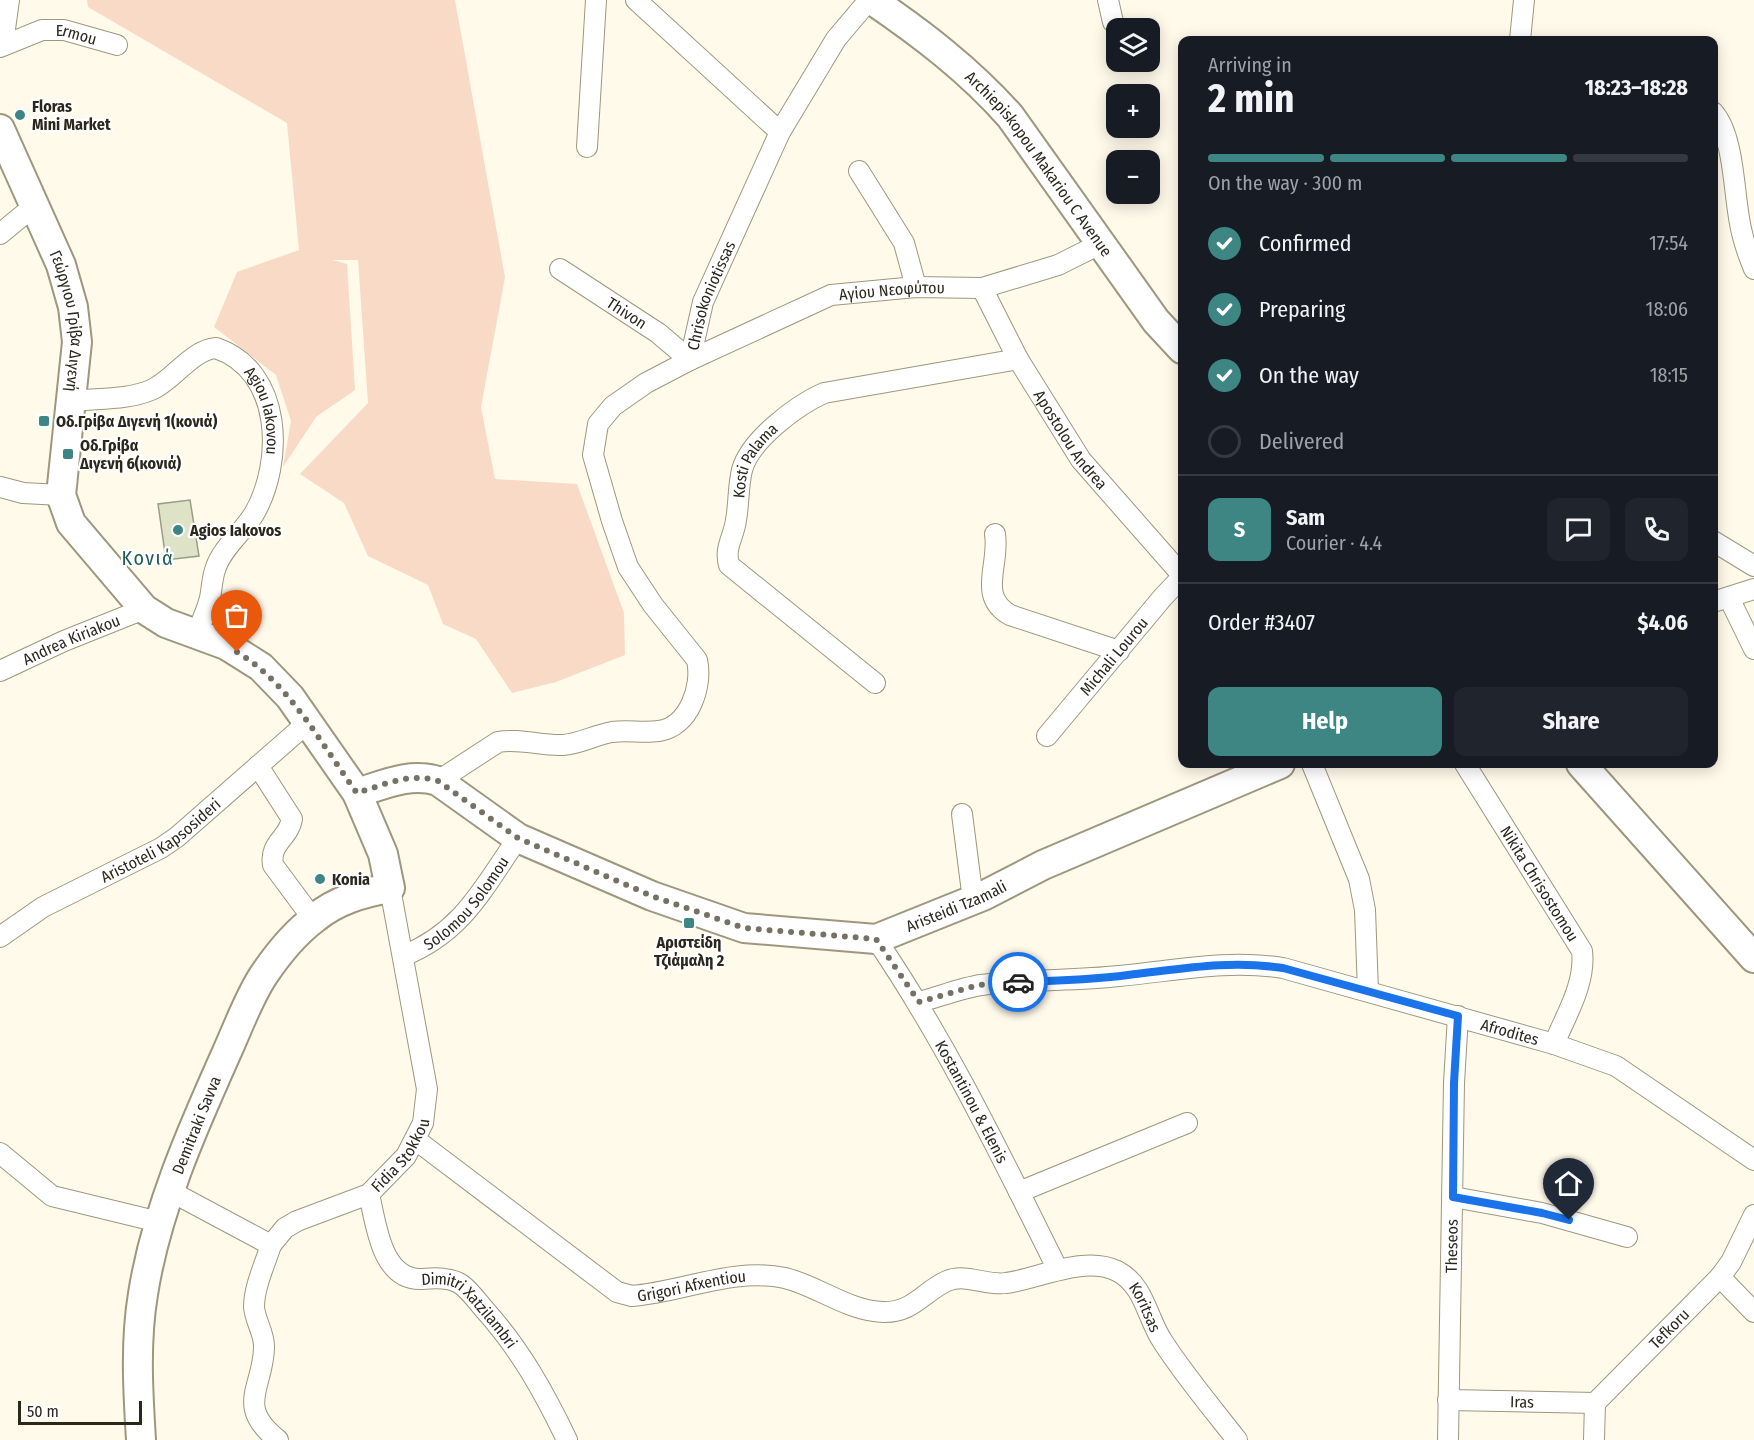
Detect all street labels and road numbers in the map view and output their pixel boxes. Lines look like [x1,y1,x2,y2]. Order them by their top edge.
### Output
street label: Ermou [56,21,99,49]
street label: Archiepiskopou Makariou C Avenue [961,67,1116,260]
street label: Chrisokoniotissas [683,238,739,352]
street label: Γεώργιου Γρίβα Διγενή [46,247,86,393]
street label: Αγίου Νεοφύτου [838,278,945,304]
street label: Thivon [603,293,650,333]
street label: Agiou Iakovou [240,363,282,455]
street label: Apostolou Andrea [1030,387,1111,493]
street label: Kosti Palama [729,419,782,499]
street label: Andrea Kiriakou [20,611,123,669]
street label: Michali Lourou [1076,614,1152,699]
street label: Aristoteli Kapsosideri [97,794,224,887]
street label: Nikita Chrisostomou [1496,823,1583,945]
street label: Solomou Solomou [420,853,513,954]
street label: Aristeidi Tzamali [903,877,1010,936]
street label: Afrodites [1479,1015,1541,1049]
street label: Kostantinou & Elenis [931,1037,1012,1167]
street label: Demitraki Savva [168,1073,225,1177]
street label: Fidia Stokkou [367,1118,433,1196]
street label: Theseos [1442,1219,1462,1273]
street label: Grigori Afxentiou [636,1267,747,1305]
street label: Dimitri Xatzilambri [421,1269,521,1352]
street label: Koritsas [1125,1279,1165,1335]
street label: Tefkoru [1645,1305,1693,1353]
street label: Iras [1510,1392,1534,1412]

